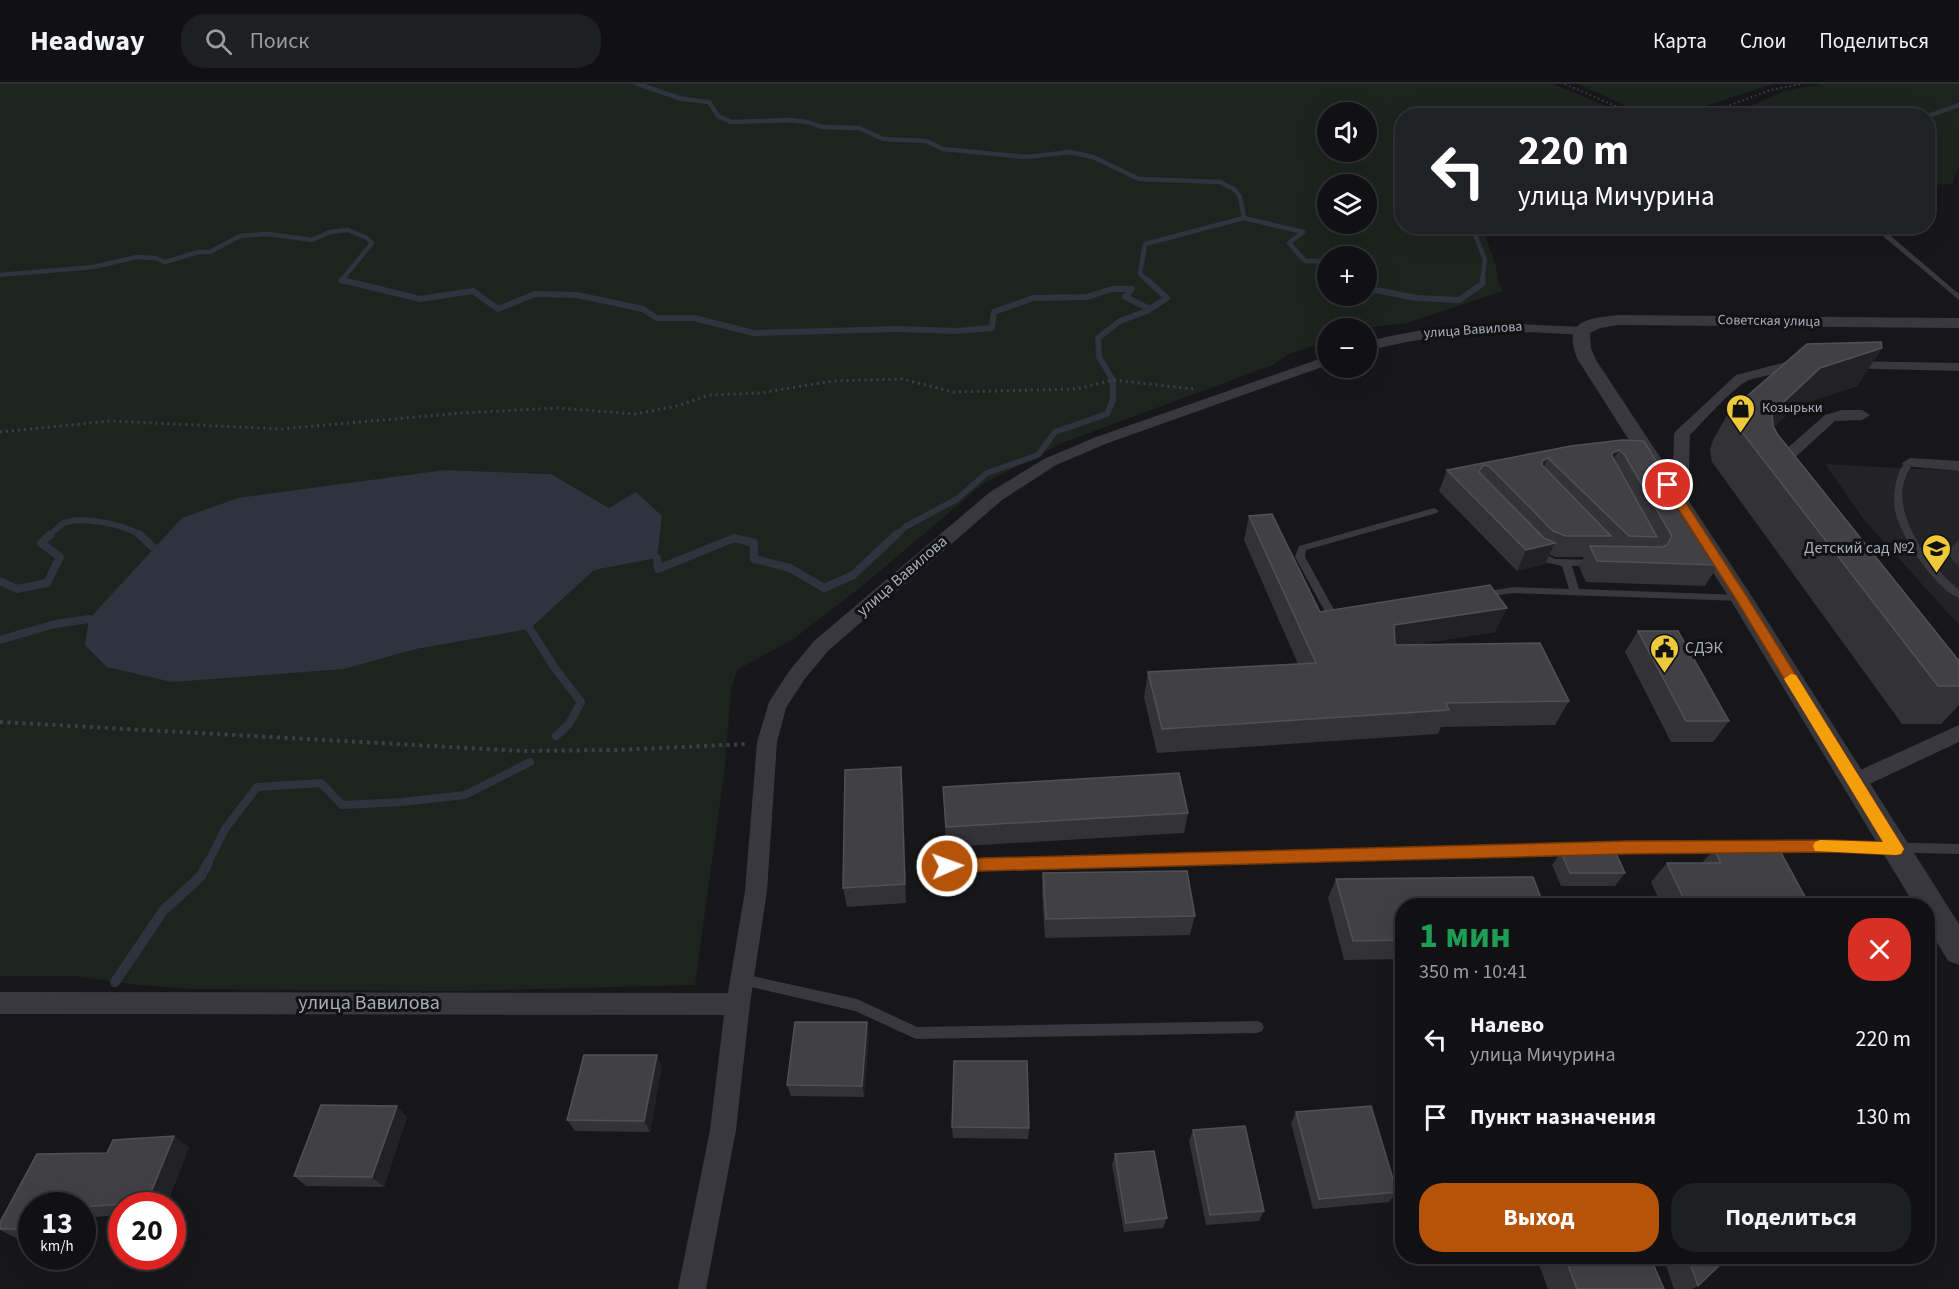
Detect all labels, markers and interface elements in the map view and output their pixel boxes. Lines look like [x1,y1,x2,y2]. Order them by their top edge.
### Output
search box [181,14,601,68]
text: Headway [30,21,145,61]
icon: search [202,25,235,58]
text: Поиск [250,25,309,57]
text: Карта [1653,26,1707,56]
text: Слои [1740,26,1786,56]
text: Поделиться [1819,26,1929,56]
map controls [1317,102,1377,378]
button: sound [1317,102,1377,162]
text: 220 m [1518,121,1629,181]
icon: left [1419,132,1497,210]
button: layers [1317,174,1377,234]
text: улица Мичурина [1518,177,1715,216]
button: + [1317,246,1377,306]
street label: Советская улица [1717,310,1821,332]
street label: улица Вавилова [1423,317,1523,343]
button: − [1317,318,1377,378]
shop icon: Козырьки [1725,392,1757,434]
place label: Козырьки [1762,398,1823,418]
pin [1642,459,1693,510]
icon: arrive [1651,468,1684,501]
street label: улица Вавилова [852,531,952,621]
school or university icon: Детский сад №2 [1920,532,1952,574]
place label: Детский сад №2 [1804,537,1915,559]
public building icon: СДЭК [1648,632,1680,674]
place label: СДЭК [1685,637,1723,659]
position arrow [915,834,979,898]
text: 1 мин [1419,910,1511,961]
button: close [1848,918,1911,981]
text: 350 m · 10:41 [1419,958,1527,986]
street label: улица Вавилова [298,989,440,1017]
text: Налево [1470,1009,1544,1041]
icon: left [1419,1023,1452,1056]
text: 220 m [1856,1023,1911,1055]
text: улица Мичурина [1470,1041,1616,1069]
icon: arrive [1419,1101,1452,1134]
text: Пункт назначения [1470,1101,1656,1133]
text: 130 m [1856,1101,1911,1133]
button: Выход [1419,1183,1659,1252]
button: Поделиться [1671,1183,1911,1252]
speed limit sign: 20 [108,1192,186,1270]
text: 13 [41,1202,73,1245]
text: km/h [40,1236,74,1257]

